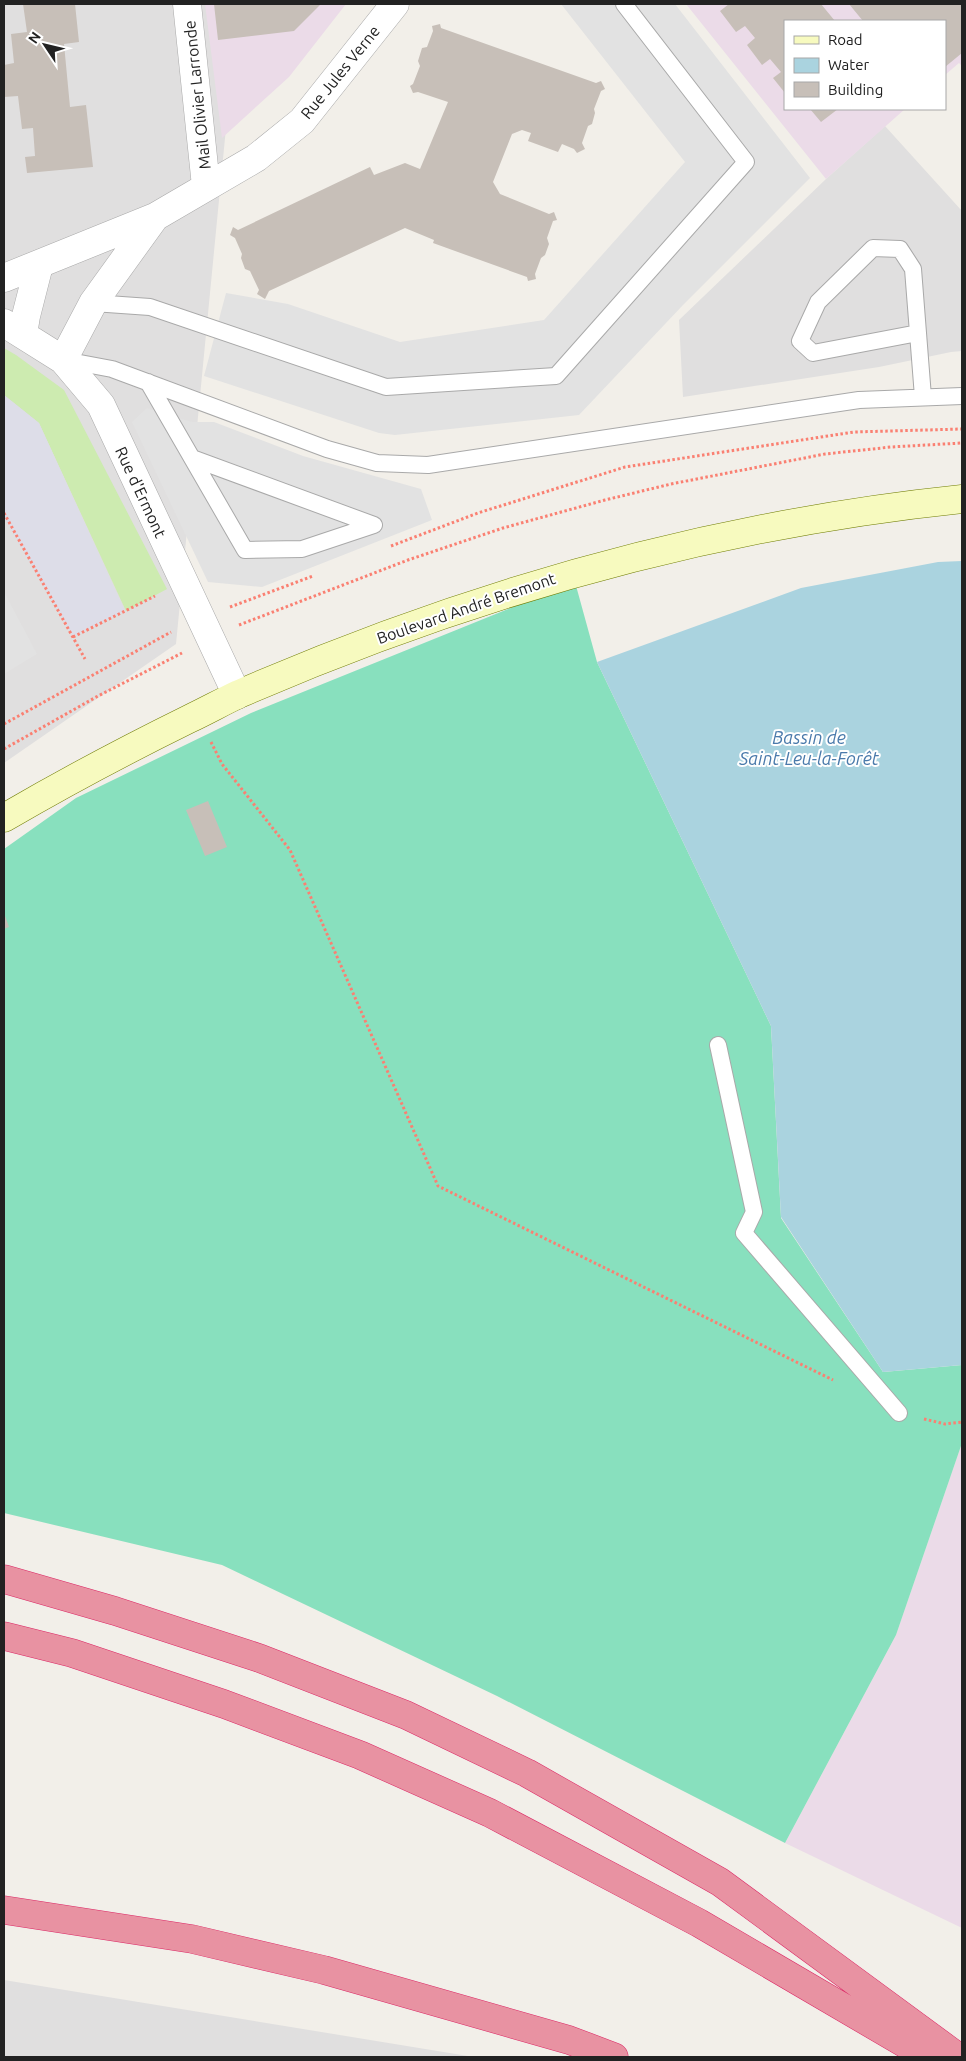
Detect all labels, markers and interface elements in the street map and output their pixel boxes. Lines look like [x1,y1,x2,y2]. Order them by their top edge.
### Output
north arrow [20,20,70,70]
street label: Mail Olivier Larronde [180,20,214,170]
legend [784,20,946,110]
street label: Rue Jules Verne [297,22,383,122]
text: N [25,29,44,46]
text: Road [828,31,863,48]
text: Water [828,56,869,73]
text: Building [828,81,883,98]
street label: Rue d'Ermont [112,444,170,541]
street label: Boulevard André Bremont [374,569,558,647]
water label: Bassin de Saint-Leu-la-Forêt [738,727,880,768]

